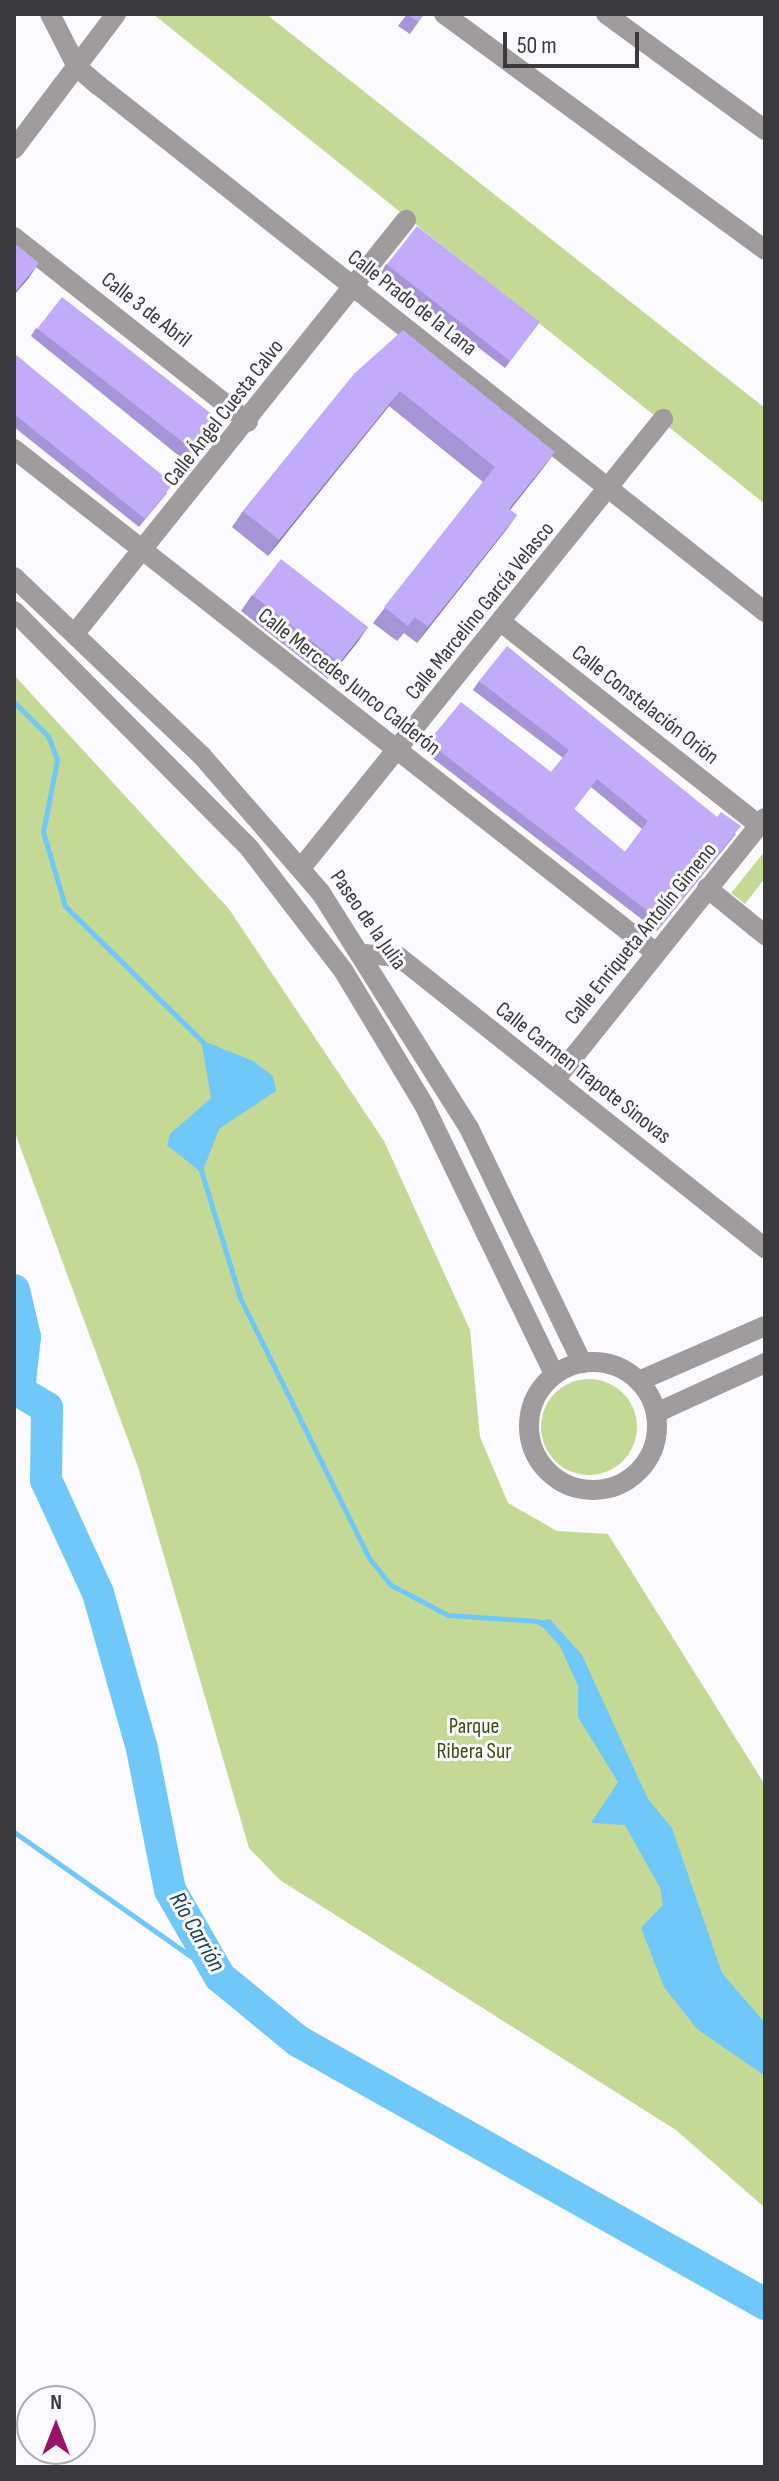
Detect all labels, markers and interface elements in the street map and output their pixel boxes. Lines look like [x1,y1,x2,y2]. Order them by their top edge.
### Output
scale bar [507,16,643,66]
text: 50 m [517,31,557,60]
street label: Calle Prado de la Lana [342,244,482,362]
street label: Calle 3 de Abril [96,267,196,353]
street label: Calle Ángel Cuesta Calvo [158,334,290,492]
street label: Calle Marcelino García Velasco [400,517,560,705]
street label: Calle Mercedes Junco Calderón [253,603,445,761]
street label: Calle Constelación Orión [566,640,724,770]
street label: Calle Enriqueta Antolín Gimeno [559,838,723,1030]
street label: Paseo de la Julia [324,865,412,975]
street label: Calle Carmen Trapote Sinovas [490,996,676,1150]
park label: Parque Ribera Sur [436,1713,512,1764]
water label: Río Carrión [163,1887,231,1977]
north arrow [16,2385,96,2465]
text: N [50,2389,62,2416]

